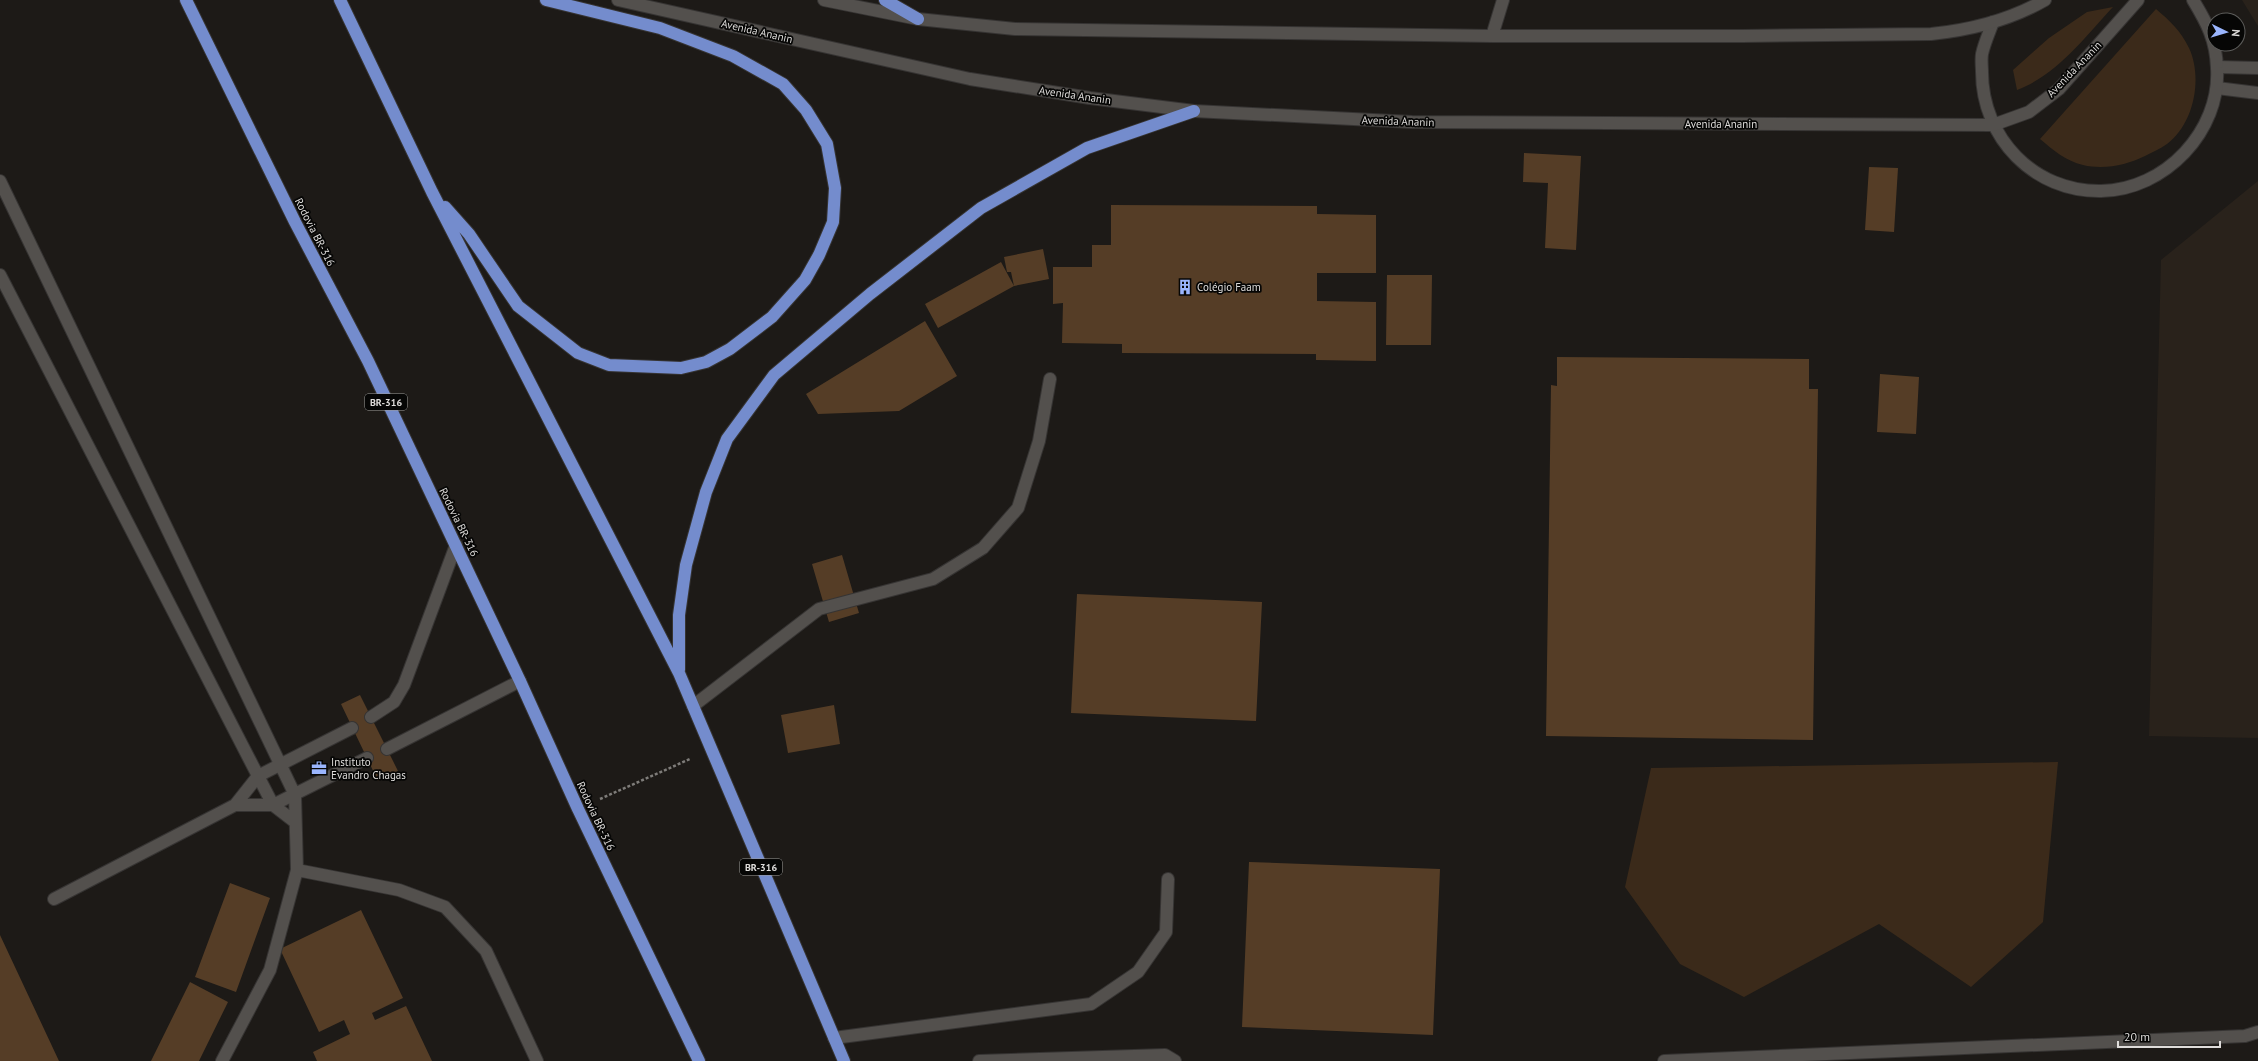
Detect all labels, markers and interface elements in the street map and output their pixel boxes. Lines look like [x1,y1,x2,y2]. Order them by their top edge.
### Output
north arrow [2206,12,2246,52]
street label: Avenida Ananin [720,16,794,46]
text: N [2229,29,2243,37]
street label: Avenida Ananin [2044,38,2104,100]
street label: Avenida Ananin [1038,83,1112,107]
street label: Avenida Ananin [1361,113,1435,129]
street label: Avenida Ananin [1685,117,1757,131]
street label: Rodovia BR-316 [292,196,338,268]
building icon: Colégio Faam [1176,278,1194,296]
place label: Colégio Faam [1197,280,1261,294]
road number: BR-316 [365,394,407,410]
street label: Rodovia BR-316 [436,485,482,559]
place label: Instituto Evandro Chagas [331,755,406,782]
office icon: Instituto Evandro Chagas [310,759,328,777]
street label: Rodovia BR-316 [574,779,618,853]
road number: BR-316 [740,859,782,875]
scale bar [2118,1023,2220,1049]
text: 20 m [2124,1029,2150,1044]

